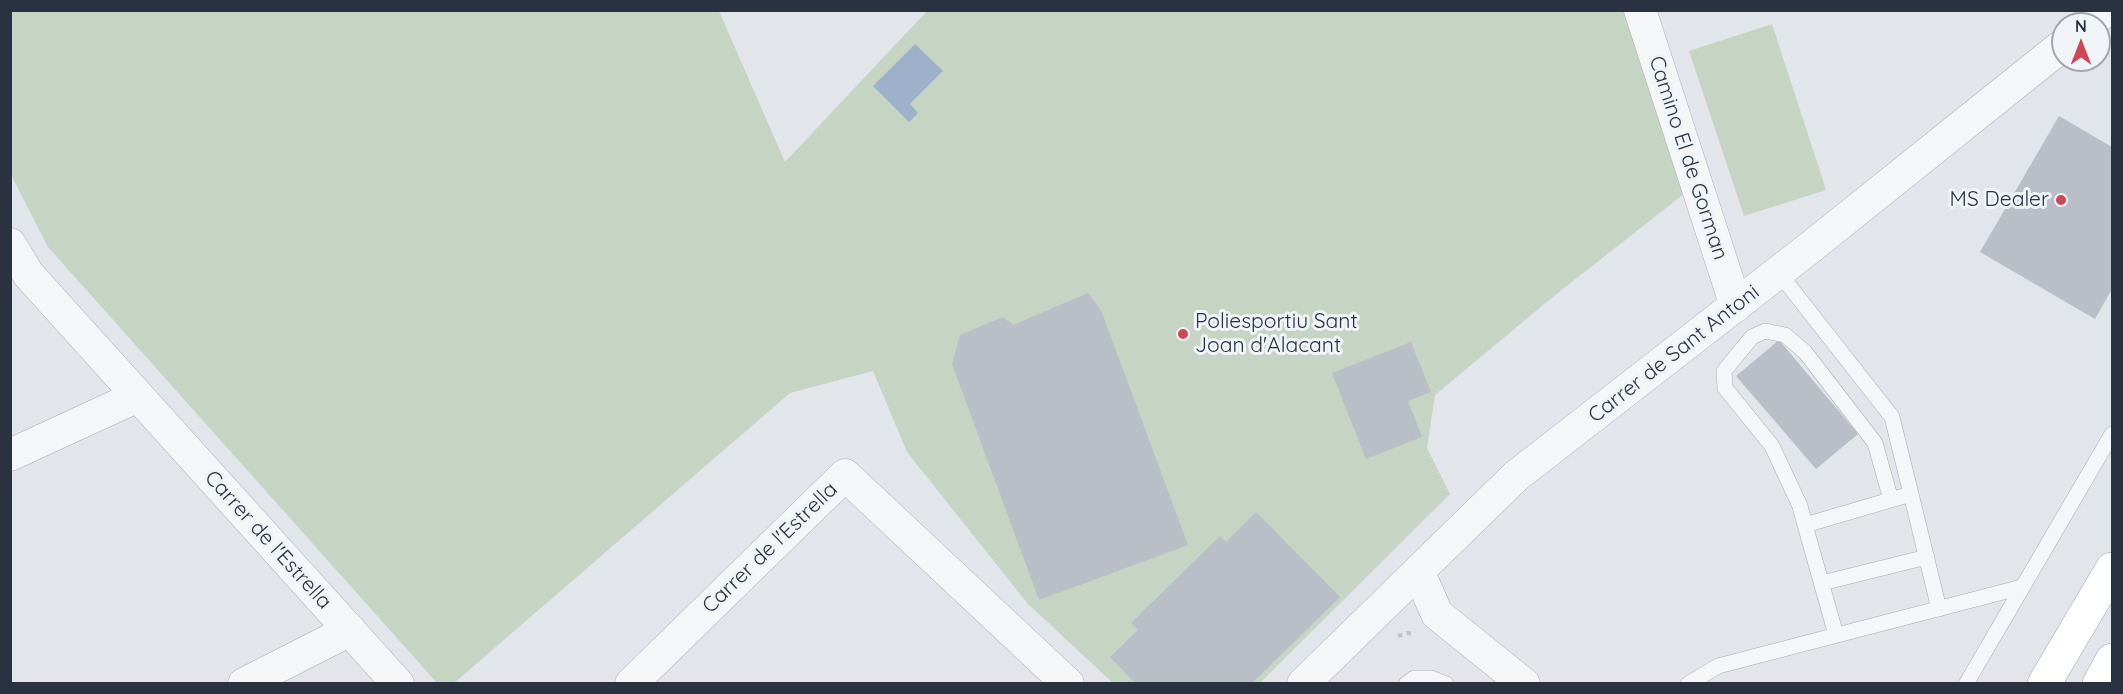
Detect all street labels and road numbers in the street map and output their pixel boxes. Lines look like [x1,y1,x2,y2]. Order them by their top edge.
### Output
street label: Camino El de Gorman [1643,53,1733,263]
street label: Carrer de Sant Antoni [1584,280,1764,428]
street label: Carrer de l'Estrella [199,466,337,614]
street label: Carrer de l'Estrella [697,477,843,619]

